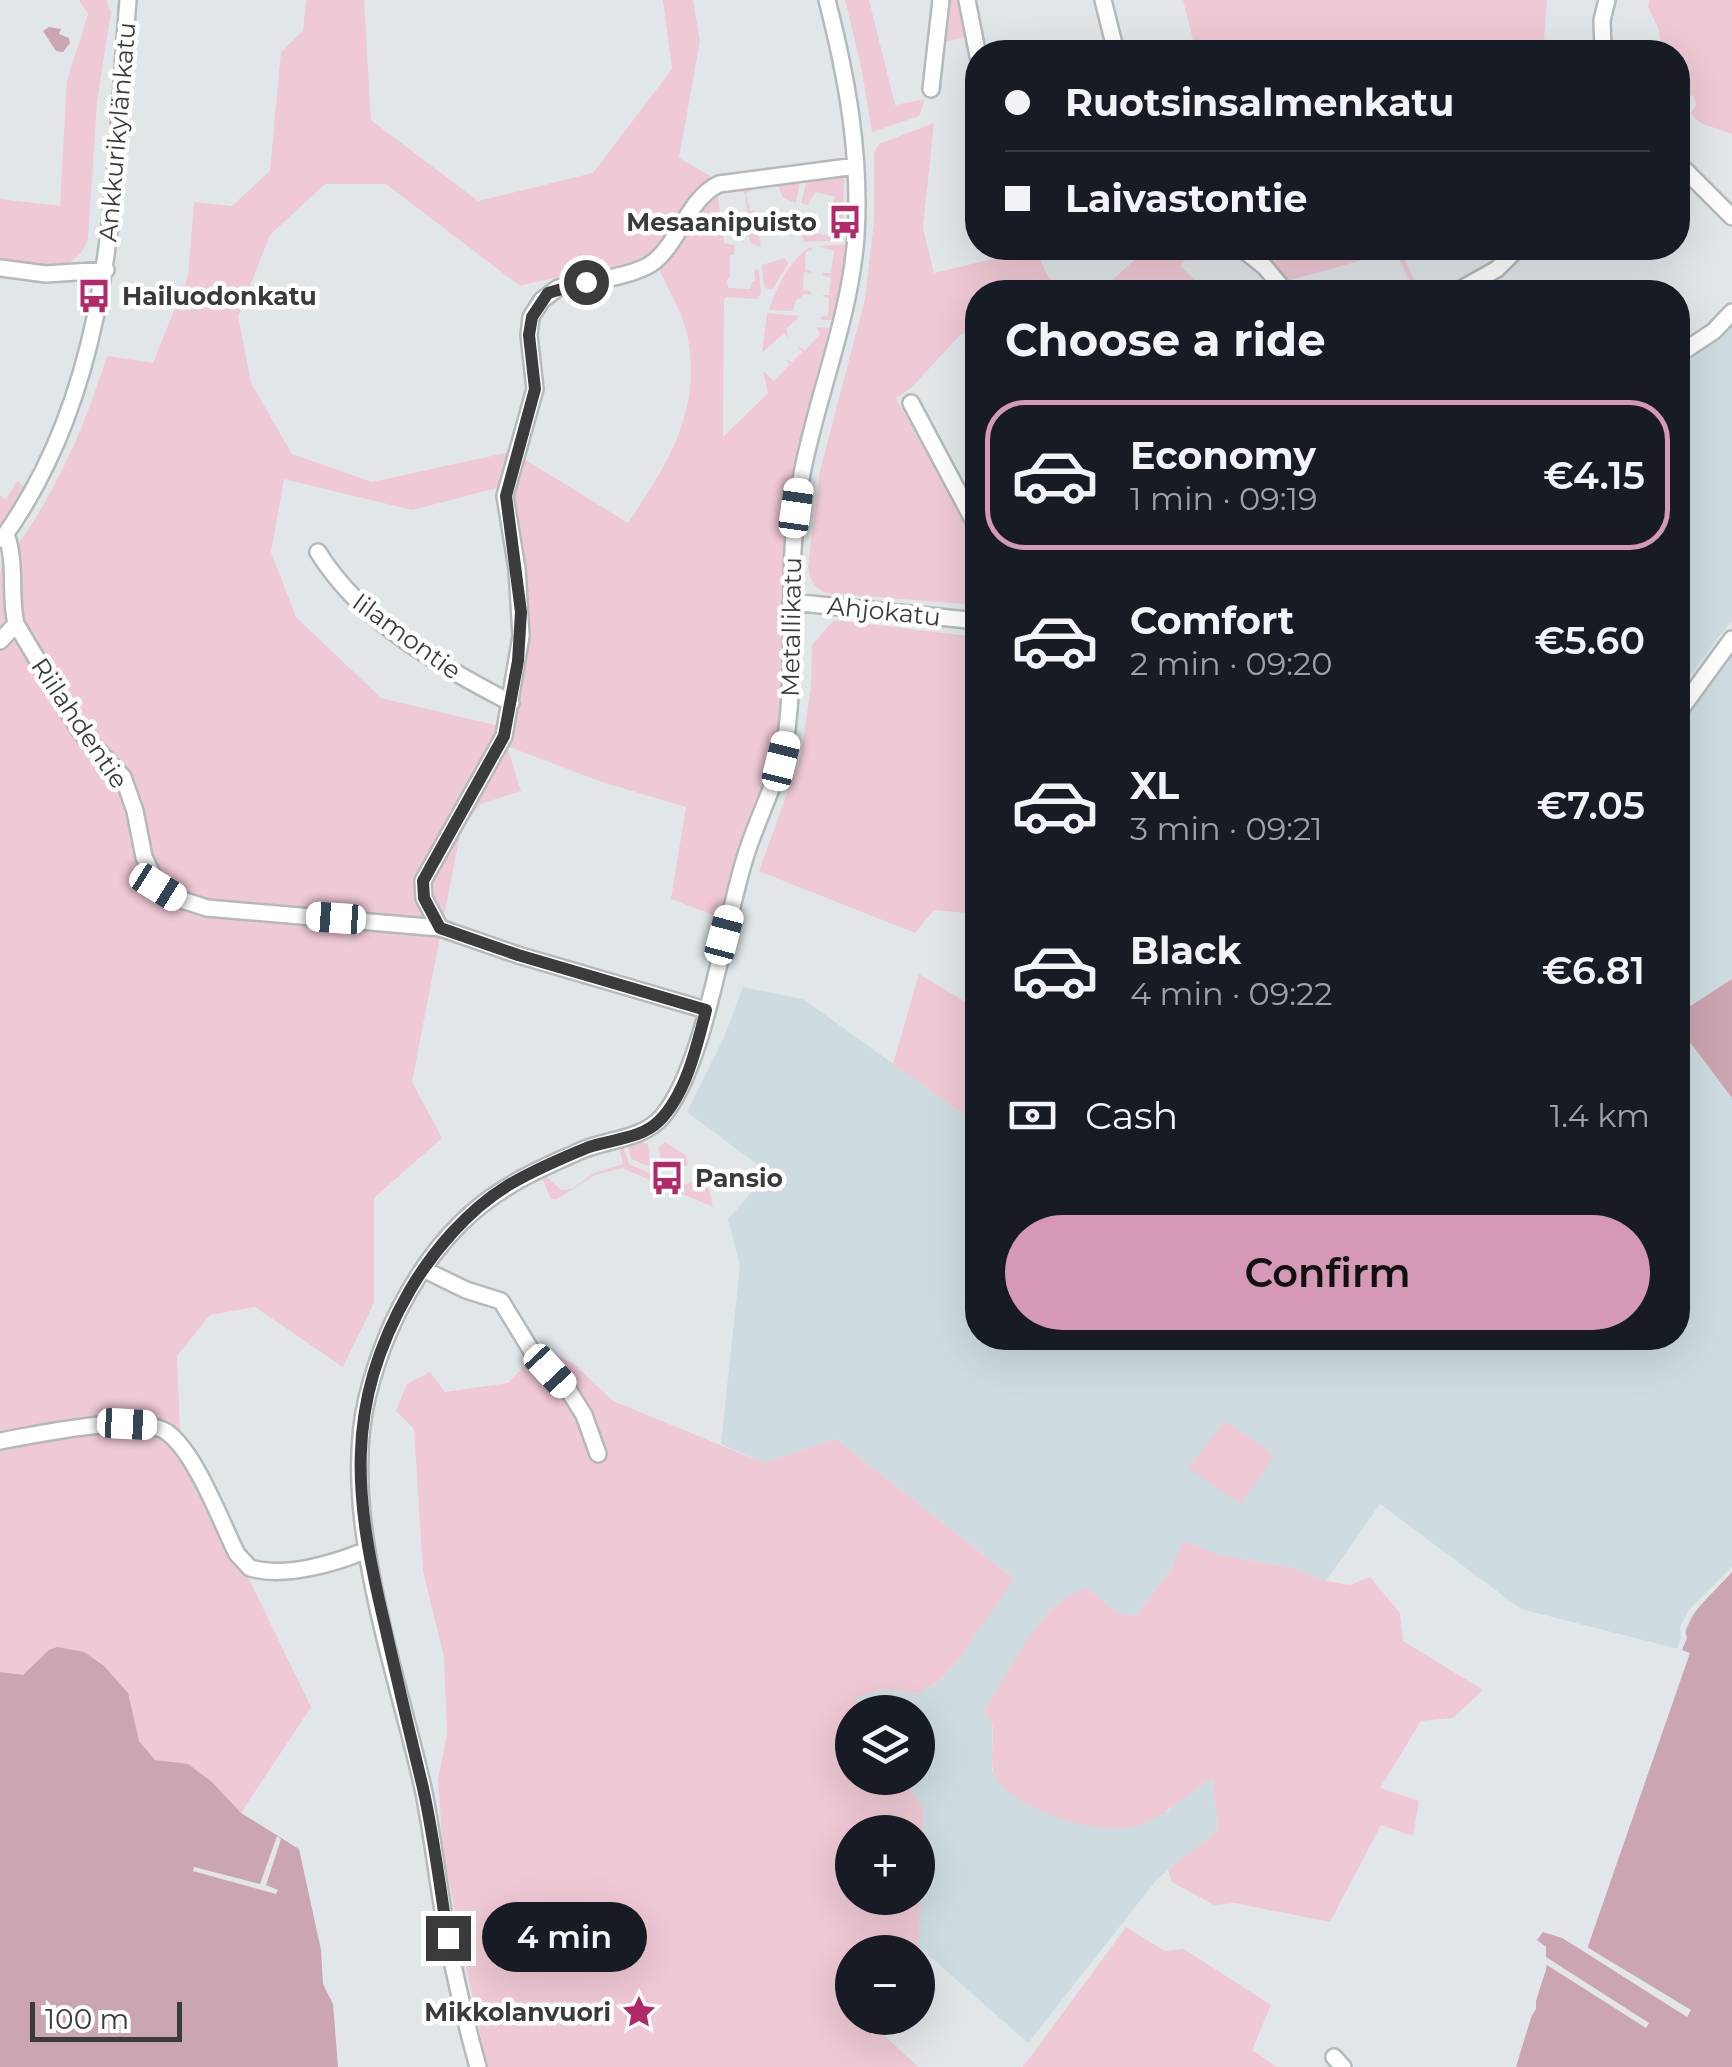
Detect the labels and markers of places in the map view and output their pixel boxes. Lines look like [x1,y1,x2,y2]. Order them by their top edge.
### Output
bus stop icon: Mesaanipuisto [826,203,864,241]
place label: Mesaanipuisto [626,207,817,237]
bus stop icon: Hailuodonkatu [75,277,113,315]
place label: Hailuodonkatu [122,281,317,311]
bus stop icon: Pansio [648,1159,686,1197]
place label: Pansio [695,1163,783,1193]
place icon: Mikkolanvuori [620,1993,658,2031]
place label: Mikkolanvuori [424,1997,611,2027]

